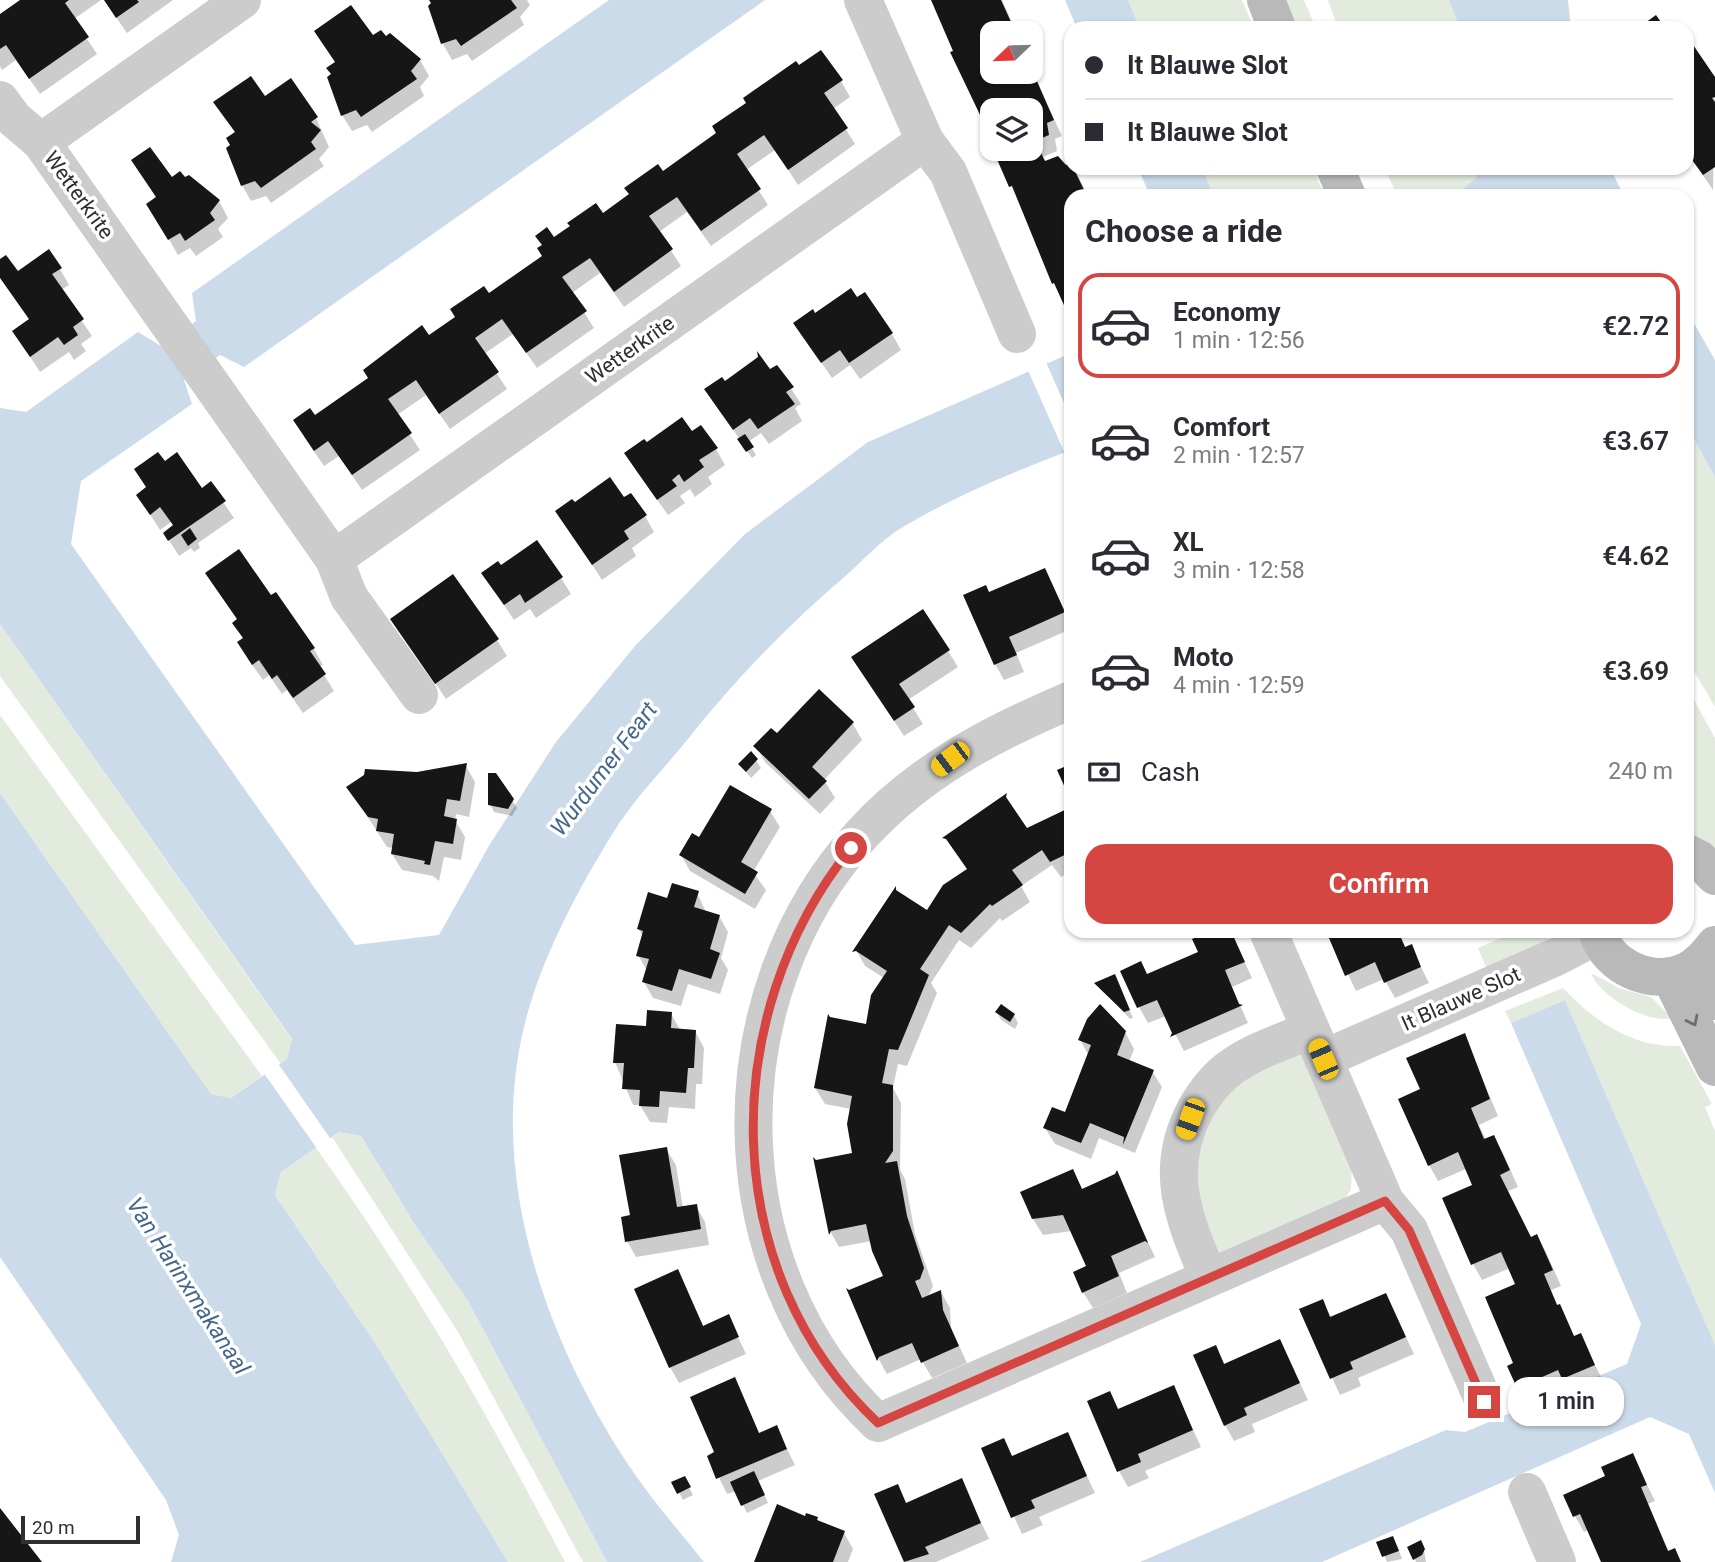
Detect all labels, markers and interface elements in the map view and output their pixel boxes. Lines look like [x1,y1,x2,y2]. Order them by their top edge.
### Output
north arrow [980,21,1043,84]
map controls [980,21,1043,161]
text: It Blauwe Slot [1127,50,1288,80]
button: layers [980,98,1043,161]
text: It Blauwe Slot [1127,117,1288,147]
street label: Wetterkrite [39,147,119,243]
text: Choose a ride [1085,212,1282,250]
icon: car [1089,294,1152,357]
text: Economy [1173,297,1280,327]
street label: Wetterkrite [581,311,679,389]
text: €2.72 [1602,311,1669,341]
text: 1 min · 12:56 [1173,327,1305,354]
icon: car [1089,409,1152,472]
text: Comfort [1173,412,1270,442]
text: €3.67 [1602,426,1669,456]
text: 2 min · 12:57 [1173,442,1305,469]
icon: car [1089,524,1152,587]
text: XL [1173,527,1204,557]
text: €4.62 [1602,541,1669,571]
text: 3 min · 12:58 [1173,557,1305,584]
icon: car [1089,639,1152,702]
text: Moto [1173,642,1234,672]
text: €3.69 [1602,656,1669,686]
text: 4 min · 12:59 [1173,672,1305,699]
water label: Wurdumer Feart [545,696,663,841]
car [927,738,974,780]
icon: cash [1085,753,1123,791]
text: Cash [1141,757,1200,787]
text: 240 m [1608,758,1673,785]
route start [835,832,867,864]
button: Confirm [1085,844,1673,924]
street label: It Blauwe Slot [1398,962,1524,1036]
one-way arrow [1685,1014,1699,1026]
car [1306,1036,1341,1082]
car [1173,1096,1208,1142]
water label: Van Harinxmakanaal [121,1193,256,1380]
callout: 1 min [1508,1378,1624,1426]
route end [1468,1386,1500,1418]
text: 1 min [1537,1388,1595,1415]
scale bar [21,1513,140,1545]
text: 20 m [32,1516,75,1539]

